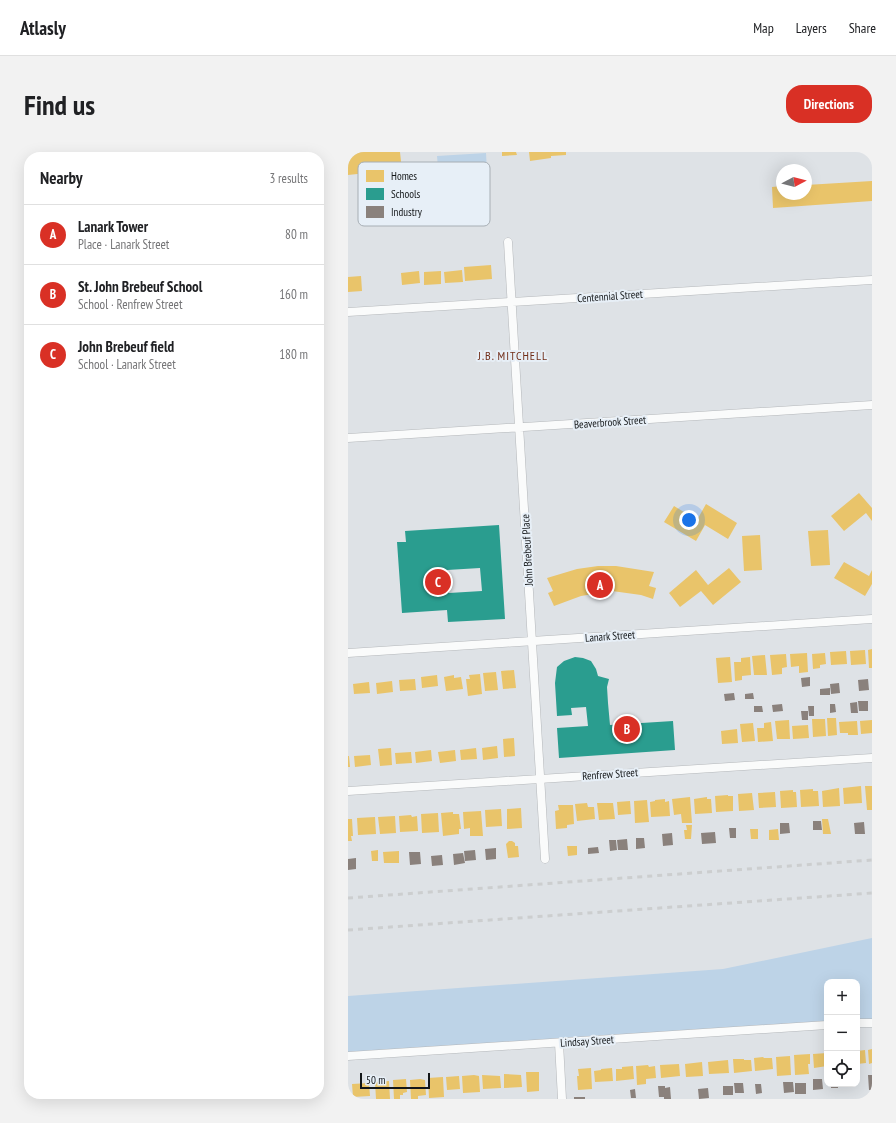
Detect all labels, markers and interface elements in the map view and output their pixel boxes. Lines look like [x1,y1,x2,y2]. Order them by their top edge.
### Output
text: Atlasly [20,16,66,40]
text: Map [753,19,774,37]
text: Layers [796,19,827,37]
text: Share [849,19,876,37]
button: Directions [786,85,872,123]
text: Find us [24,86,95,123]
legend [358,162,490,226]
north arrow [776,164,812,200]
text: Nearby [40,167,83,189]
text: Homes [391,169,417,183]
text: 3 results [269,170,308,187]
text: Schools [391,187,421,201]
text: Industry [391,205,423,219]
text: Lanark Tower [78,217,148,236]
text: A [50,226,56,243]
text: 80 m [285,226,308,243]
text: Place · Lanark Street [78,236,169,253]
text: St. John Brebeuf School [78,277,202,296]
text: B [50,286,56,303]
text: 160 m [279,286,308,303]
street label: Centennial Street [577,287,643,305]
text: School · Renfrew Street [78,296,183,313]
text: John Brebeuf field [78,337,174,356]
text: C [50,346,56,363]
text: 180 m [279,346,308,363]
district label: J.B. MITCHELL [477,348,548,363]
text: School · Lanark Street [78,356,176,373]
street label: Beaverbrook Street [573,412,647,432]
your location [679,510,699,530]
street label: John Brebeuf Place [518,513,536,587]
pin: C [425,567,451,597]
pin: A [587,570,613,600]
street label: Lanark Street [584,627,636,645]
pin: B [614,714,640,744]
street label: Renfrew Street [582,765,638,783]
map controls [824,979,860,1087]
button: + [824,979,860,1015]
button: − [824,1015,860,1051]
street label: Lindsay Street [560,1032,614,1050]
button: locate [824,1051,860,1087]
scale bar [360,1071,430,1090]
text: 50 m [366,1073,385,1087]

